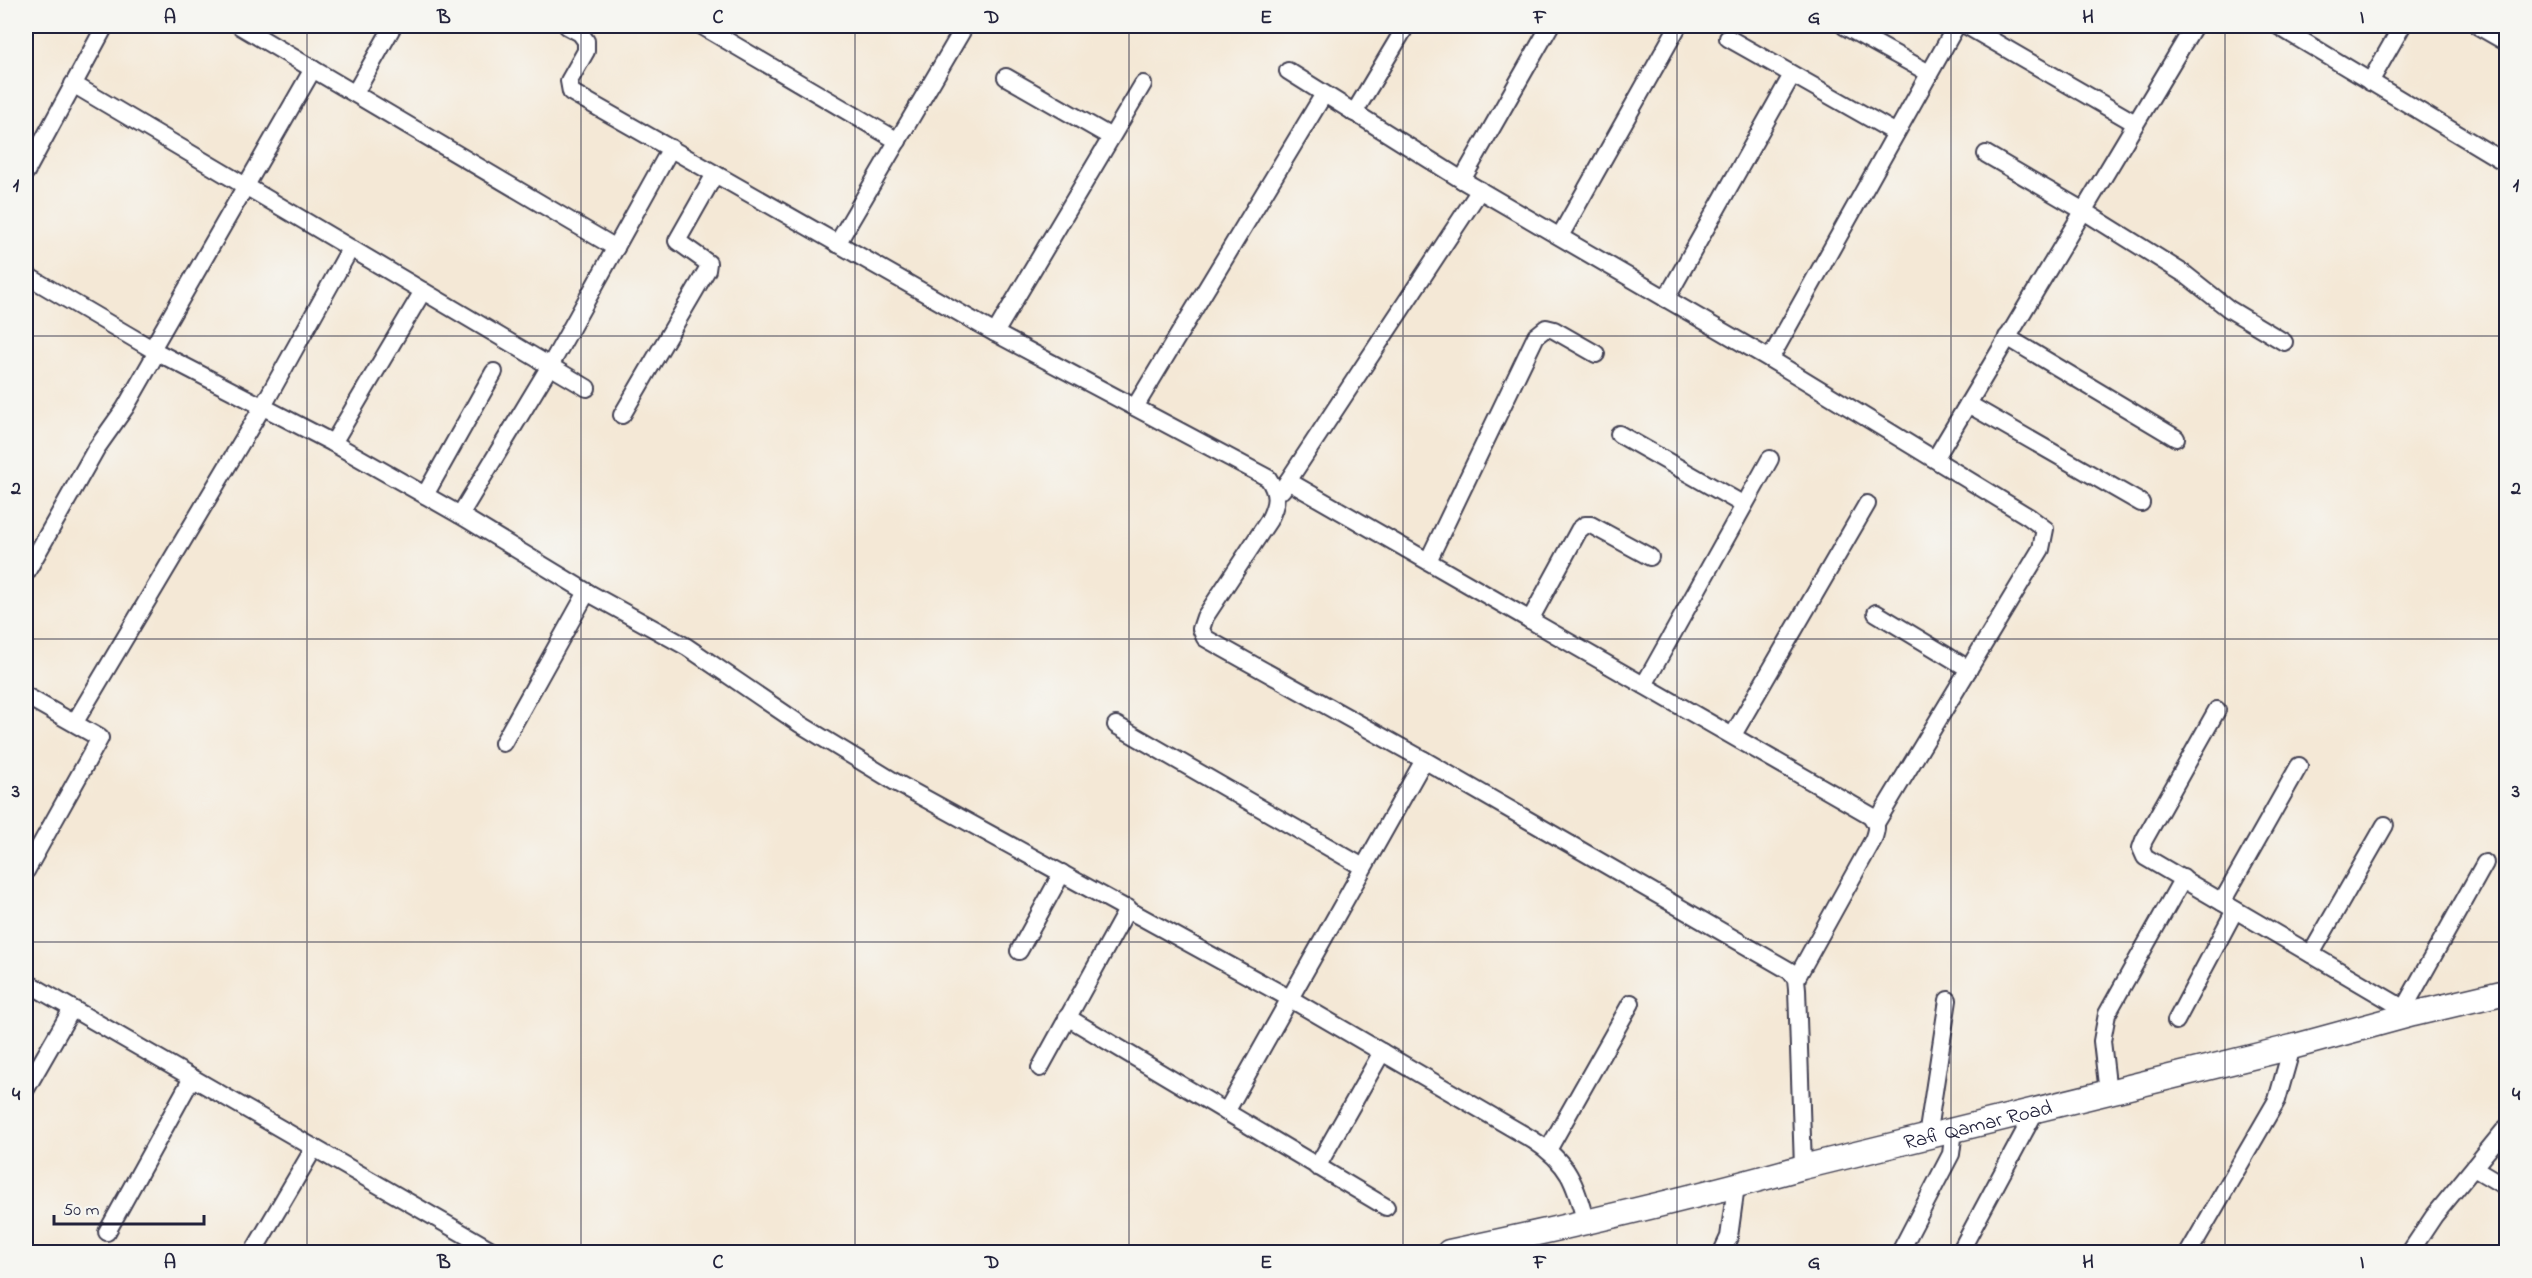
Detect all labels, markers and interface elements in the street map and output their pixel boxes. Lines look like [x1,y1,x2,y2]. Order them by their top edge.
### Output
text: A [164,4,176,33]
text: B [436,4,451,33]
text: C [713,4,724,33]
text: D [984,4,999,33]
text: E [1260,4,1272,33]
text: F [1533,4,1547,33]
text: G [1808,4,1821,33]
text: H [2082,4,2094,33]
text: I [2360,4,2365,33]
text: 1 [13,172,20,201]
text: 1 [2513,172,2520,201]
text: 2 [10,475,21,504]
text: 2 [2510,475,2521,504]
text: 3 [11,778,20,807]
text: 3 [2511,778,2520,807]
text: 4 [12,1081,21,1110]
text: 4 [2512,1081,2521,1110]
street label: Rafi Qamar Road [1901,1093,2056,1159]
scale bar [54,1188,204,1226]
text: 50 m [63,1198,100,1224]
text: A [164,1249,176,1278]
text: B [436,1249,451,1278]
text: C [713,1249,724,1278]
text: D [984,1249,999,1278]
text: E [1260,1249,1272,1278]
text: F [1533,1249,1547,1278]
text: G [1808,1249,1821,1278]
text: H [2082,1249,2094,1278]
text: I [2360,1249,2365,1278]

